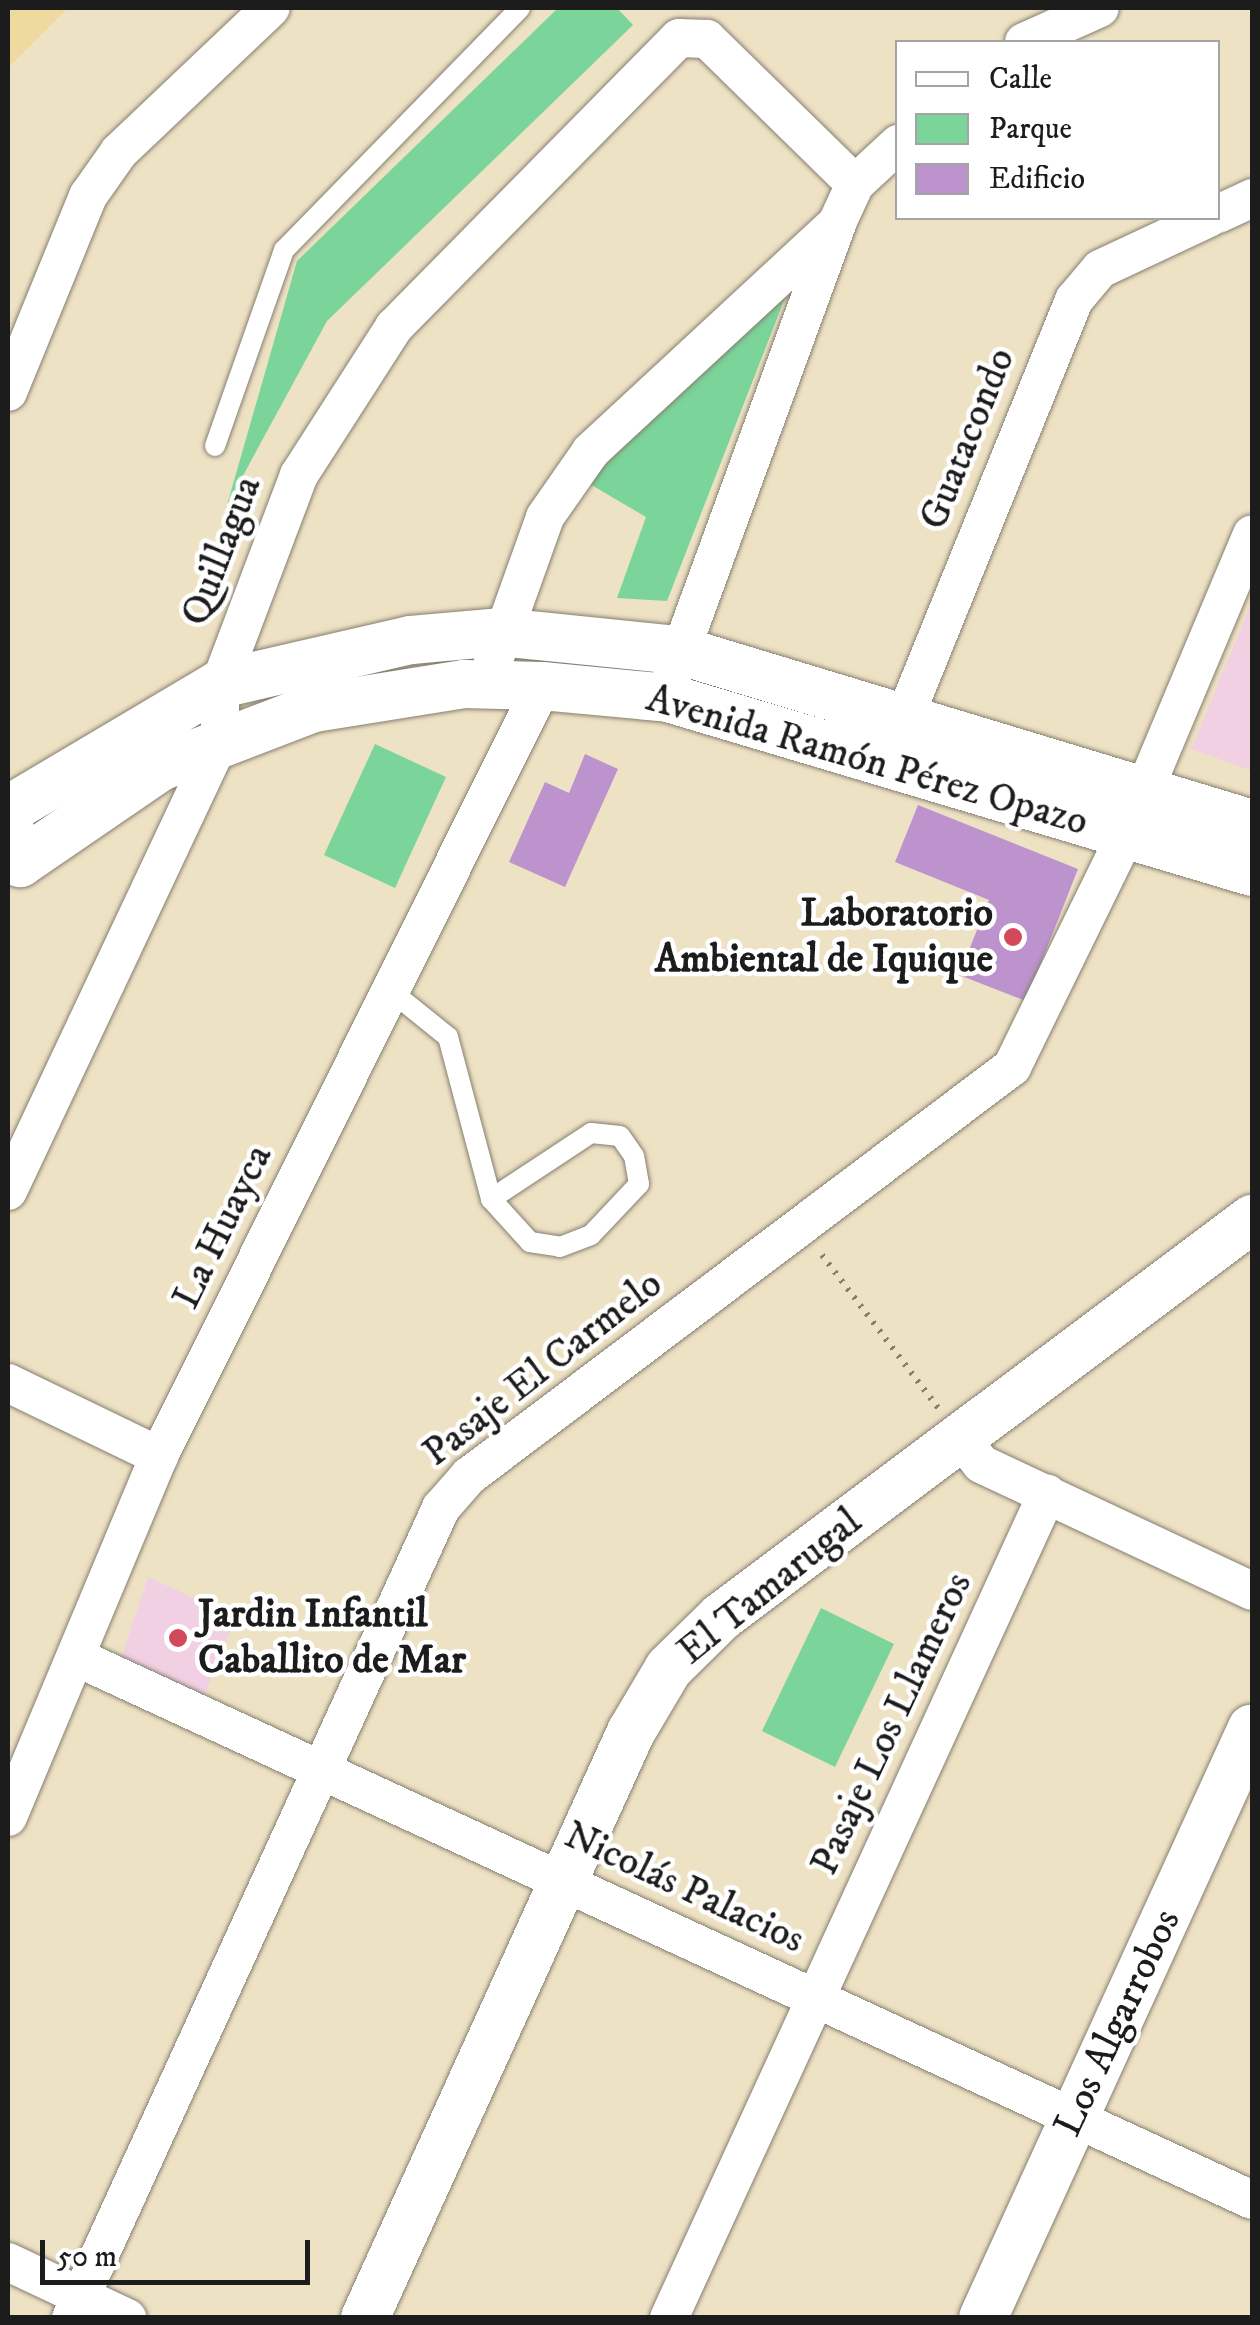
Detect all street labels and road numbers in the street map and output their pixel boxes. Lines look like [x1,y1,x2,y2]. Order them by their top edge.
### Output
street label: Guatacondo [910,341,1026,537]
street label: Quillagua [172,470,272,632]
street label: Avenida Ramón Pérez Opazo [641,675,1093,847]
street label: La Huayca [163,1137,283,1317]
street label: Pasaje El Carmelo [414,1261,672,1477]
street label: El Tamarugal [668,1498,872,1676]
street label: Pasaje Los Llameros [801,1565,983,1883]
street label: Nicolás Palacios [556,1811,812,1965]
street label: Los Algarrobos [1044,1902,1192,2144]

